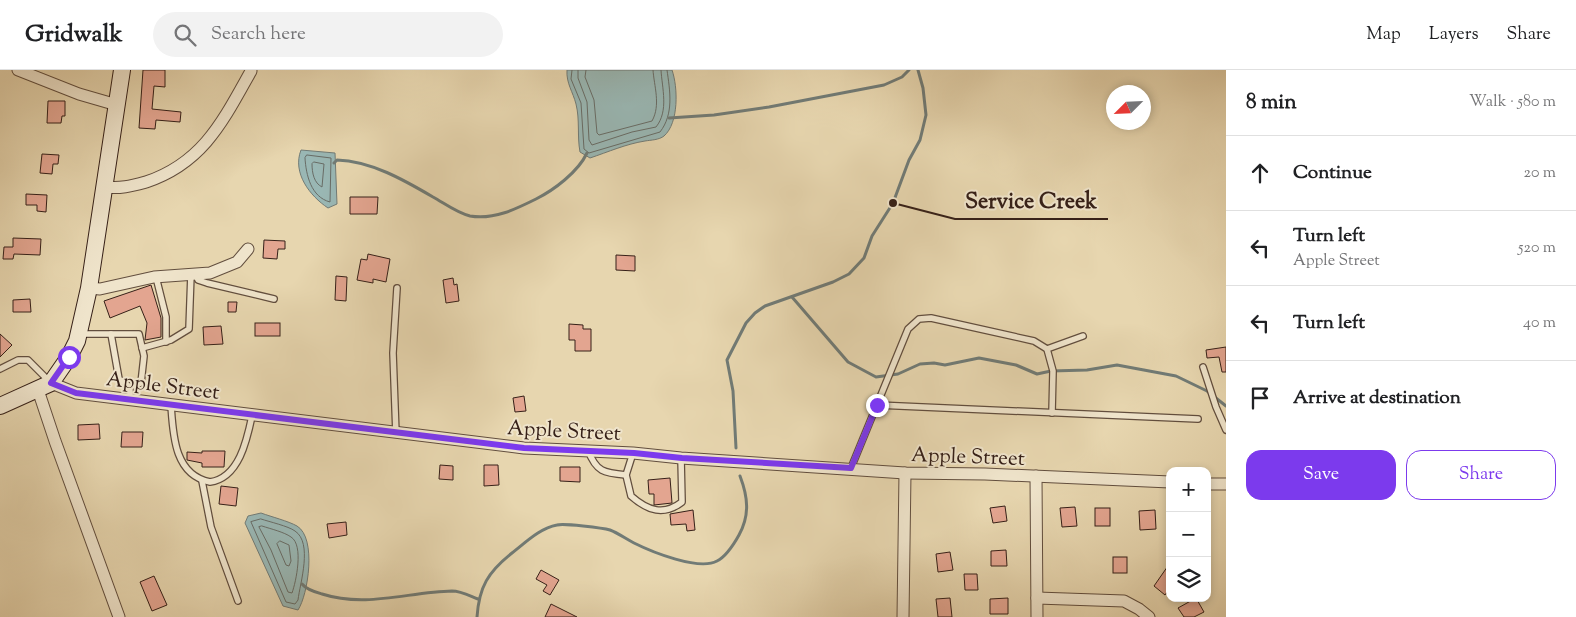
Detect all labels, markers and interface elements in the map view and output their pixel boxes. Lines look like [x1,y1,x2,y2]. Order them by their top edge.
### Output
search box [153,12,503,57]
text: Gridwalk [25,18,123,52]
icon: search [171,21,199,49]
text: Search here [211,21,306,48]
text: Map [1366,22,1401,48]
text: Layers [1429,22,1479,48]
text: Share [1507,22,1551,48]
north arrow [1106,85,1151,130]
text: 8 min [1246,88,1297,118]
text: Walk · 580 m [1469,91,1556,114]
icon: ahead [1246,159,1274,187]
text: Continue [1293,160,1372,187]
text: 20 m [1523,162,1556,185]
callout: Service Creek [955,182,1108,219]
text: Service Creek [965,187,1097,219]
text: Turn left [1293,223,1365,250]
icon: left [1246,234,1274,262]
text: 520 m [1518,237,1556,260]
text: Apple Street [1293,250,1380,273]
icon: left [1246,309,1274,337]
text: Turn left [1293,310,1365,337]
text: 40 m [1523,312,1556,335]
route start [58,346,81,369]
street label: Apple Street [104,365,221,409]
icon: arrive [1246,384,1274,412]
text: Arrive at destination [1293,385,1461,412]
route end [866,394,889,417]
street label: Apple Street [506,414,622,450]
street label: Apple Street [910,441,1025,475]
button: Save [1246,450,1396,500]
button: Share [1406,450,1556,500]
map controls [1166,467,1211,602]
button: + [1166,467,1211,512]
button: − [1166,512,1211,557]
button: layers [1166,557,1211,602]

